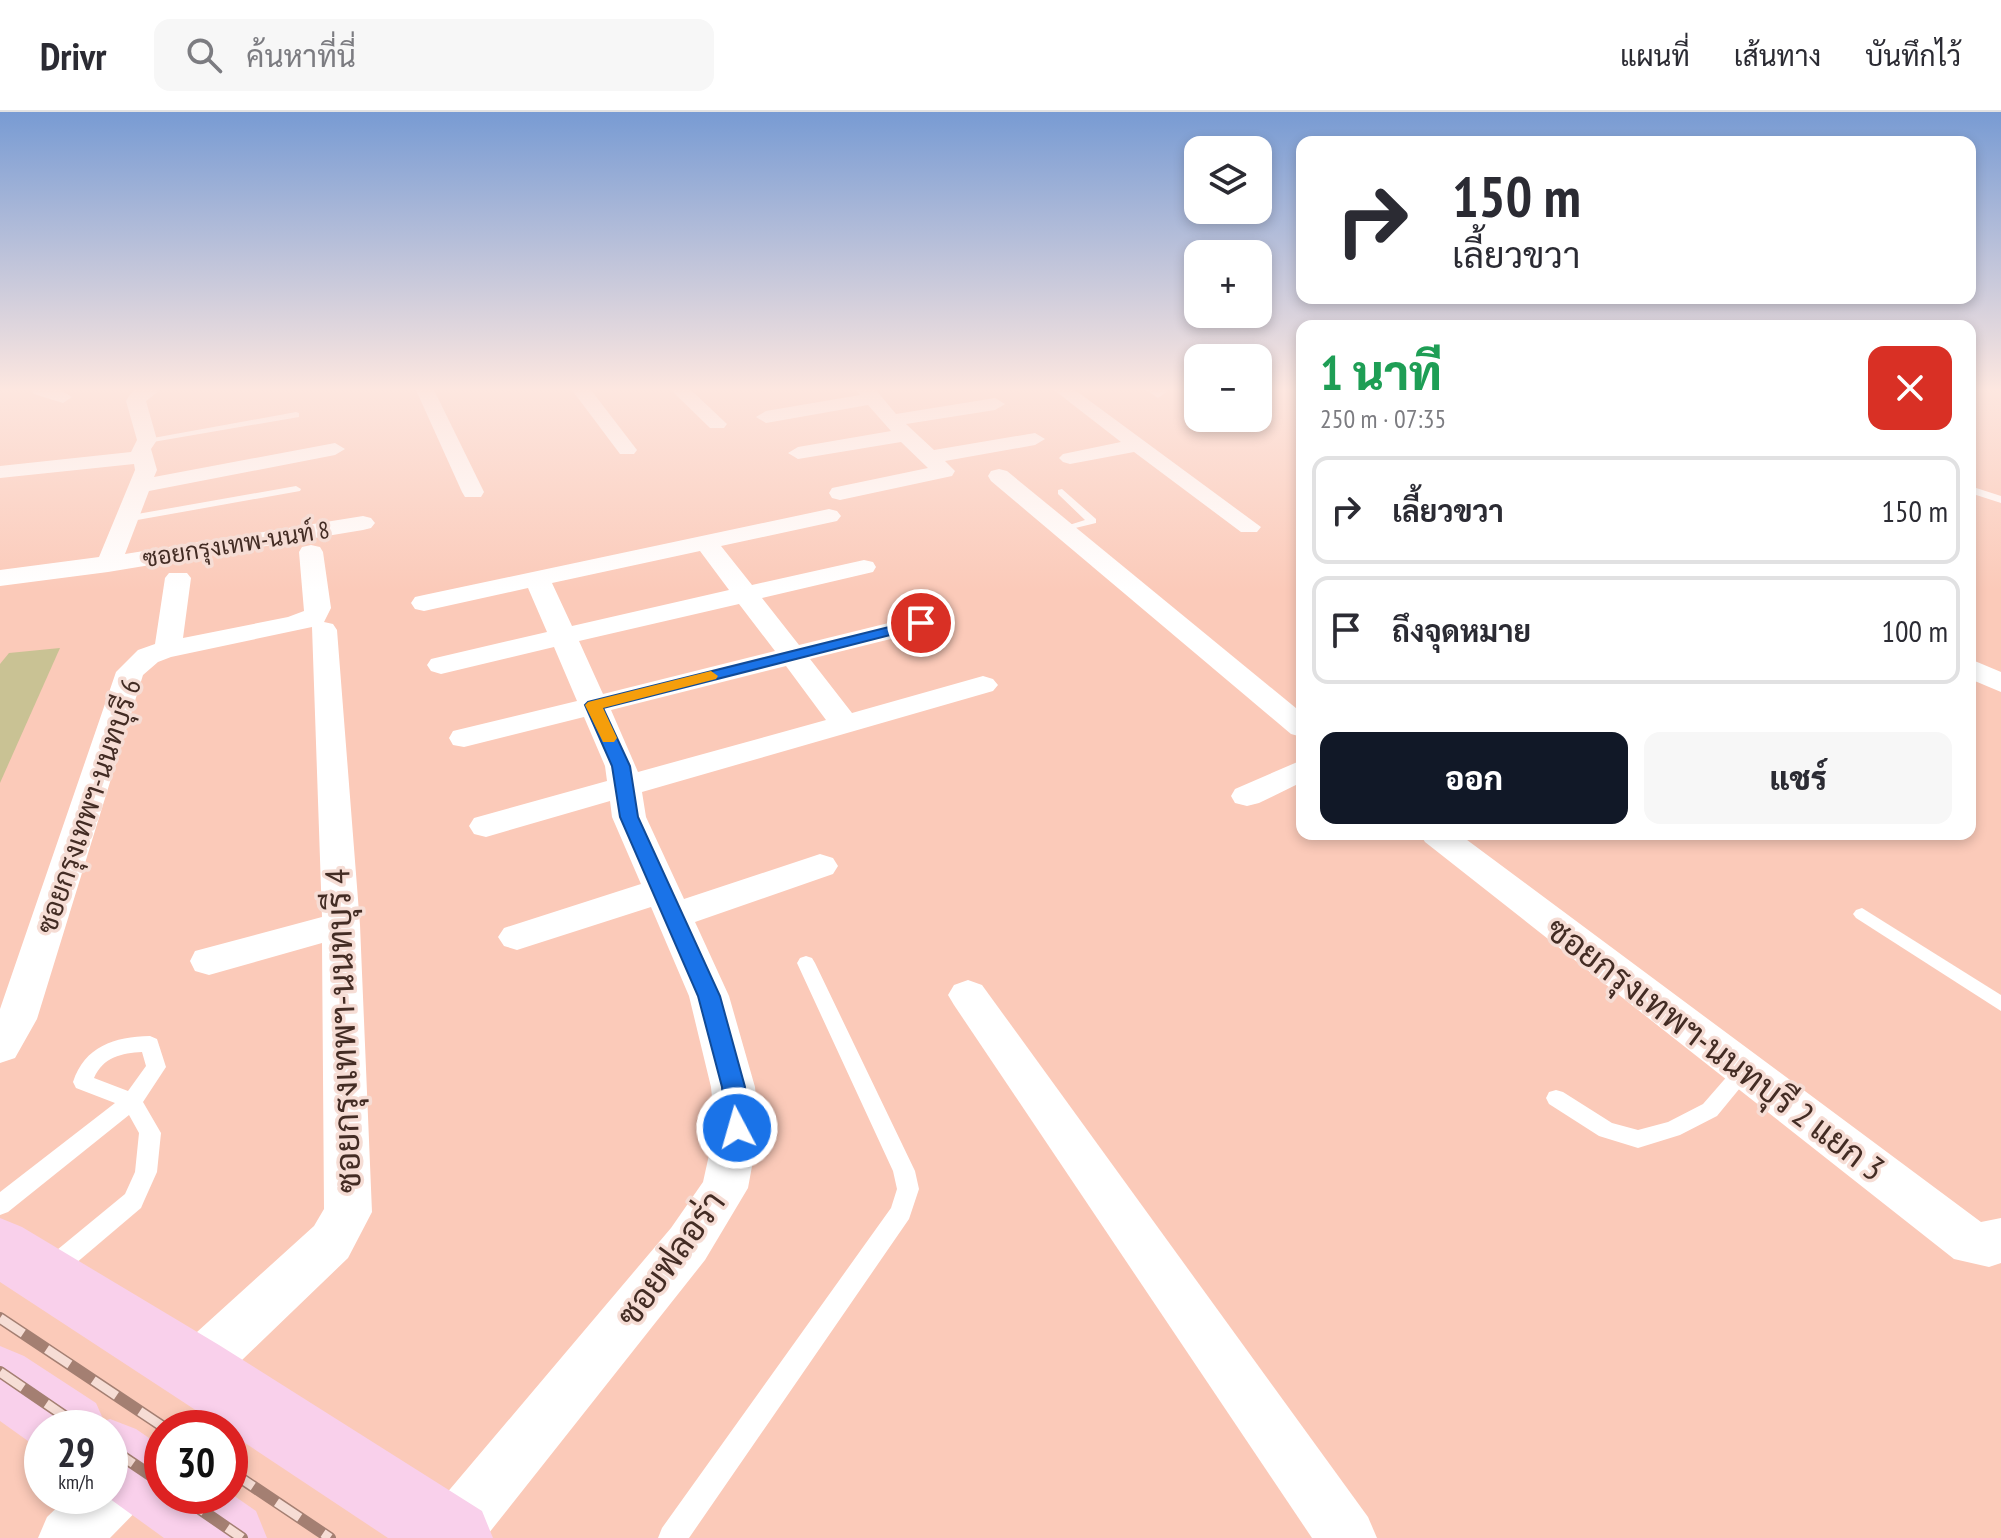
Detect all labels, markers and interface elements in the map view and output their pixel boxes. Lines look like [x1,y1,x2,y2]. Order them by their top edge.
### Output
search box [154,19,714,91]
text: Drivr [40,31,106,80]
icon: search [182,33,226,77]
text: ค้นหาที่นี่ [246,36,356,75]
text: แผนที่ [1620,37,1690,74]
text: เส้นทาง [1734,37,1821,74]
text: บันทึกไว้ [1865,37,1961,74]
map controls [1184,136,1272,432]
button: layers [1184,136,1272,224]
text: 150 m [1452,160,1581,232]
icon: right [1320,168,1424,272]
text: เลี้ยวขวา [1452,231,1580,278]
button: + [1184,240,1272,328]
text: 1 นาที [1320,341,1442,403]
button: − [1184,344,1272,432]
button: close [1868,346,1952,430]
text: 250 m · 07:35 [1320,402,1446,435]
icon: right [1324,488,1368,532]
text: เลี้ยวขวา [1392,491,1504,530]
text: 150 m [1882,491,1948,530]
street label: ซอยกรุงเทพ-นนท์ 8 [140,514,332,575]
pin [887,589,955,657]
icon: arrive [899,601,943,645]
icon: arrive [1324,608,1368,652]
text: ถึงจุดหมาย [1392,611,1531,650]
text: 100 m [1882,611,1948,650]
street label: ซอยกรุงเทพฯ-นนทบุรี 6 [27,674,151,939]
button: ออก [1320,732,1628,824]
button: แชร์ [1644,732,1952,824]
street label: ซอยกรุงเทพฯ-นนทบุรี 4 [314,868,373,1194]
street label: ซอยกรุงเทพฯ-นนทบุรี 2 แยก 3 [1536,906,1894,1192]
position arrow [695,1086,779,1170]
street label: ซอยฟลอร่า [606,1181,734,1335]
speed limit sign: 30 [144,1410,248,1514]
text: 29 [57,1426,95,1478]
text: km/h [58,1469,94,1495]

